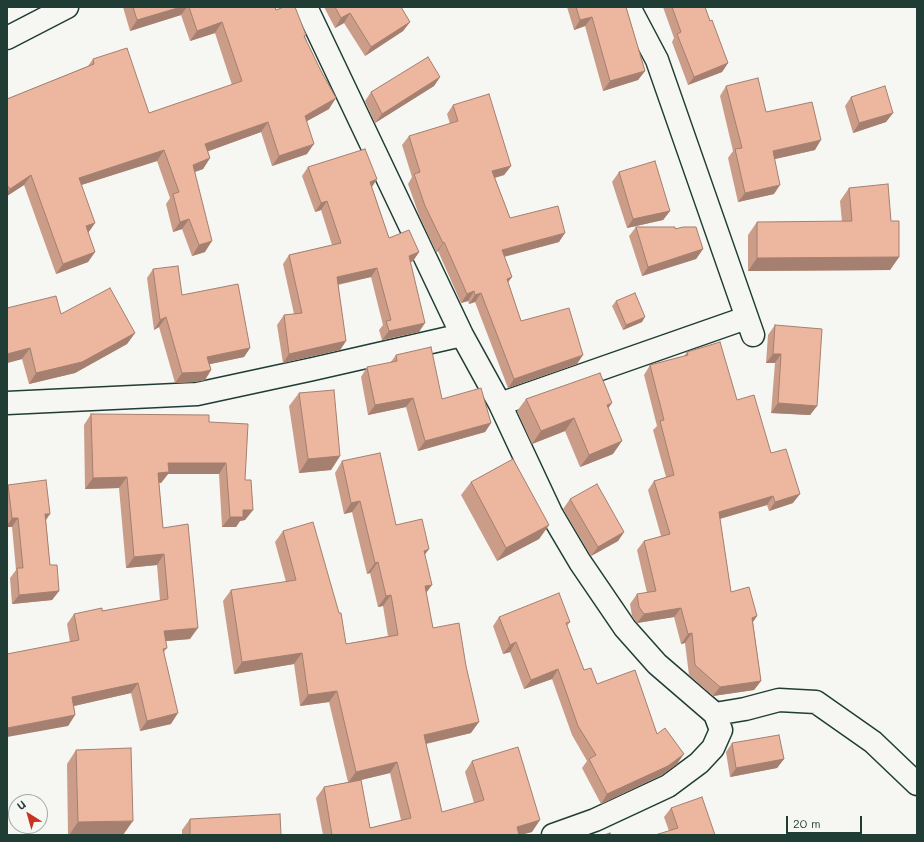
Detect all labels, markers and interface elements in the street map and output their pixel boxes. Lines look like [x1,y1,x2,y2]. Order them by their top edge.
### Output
north arrow [8,794,48,834]
text: U [13,796,29,813]
scale bar [788,808,864,834]
text: 20 m [793,815,821,831]

